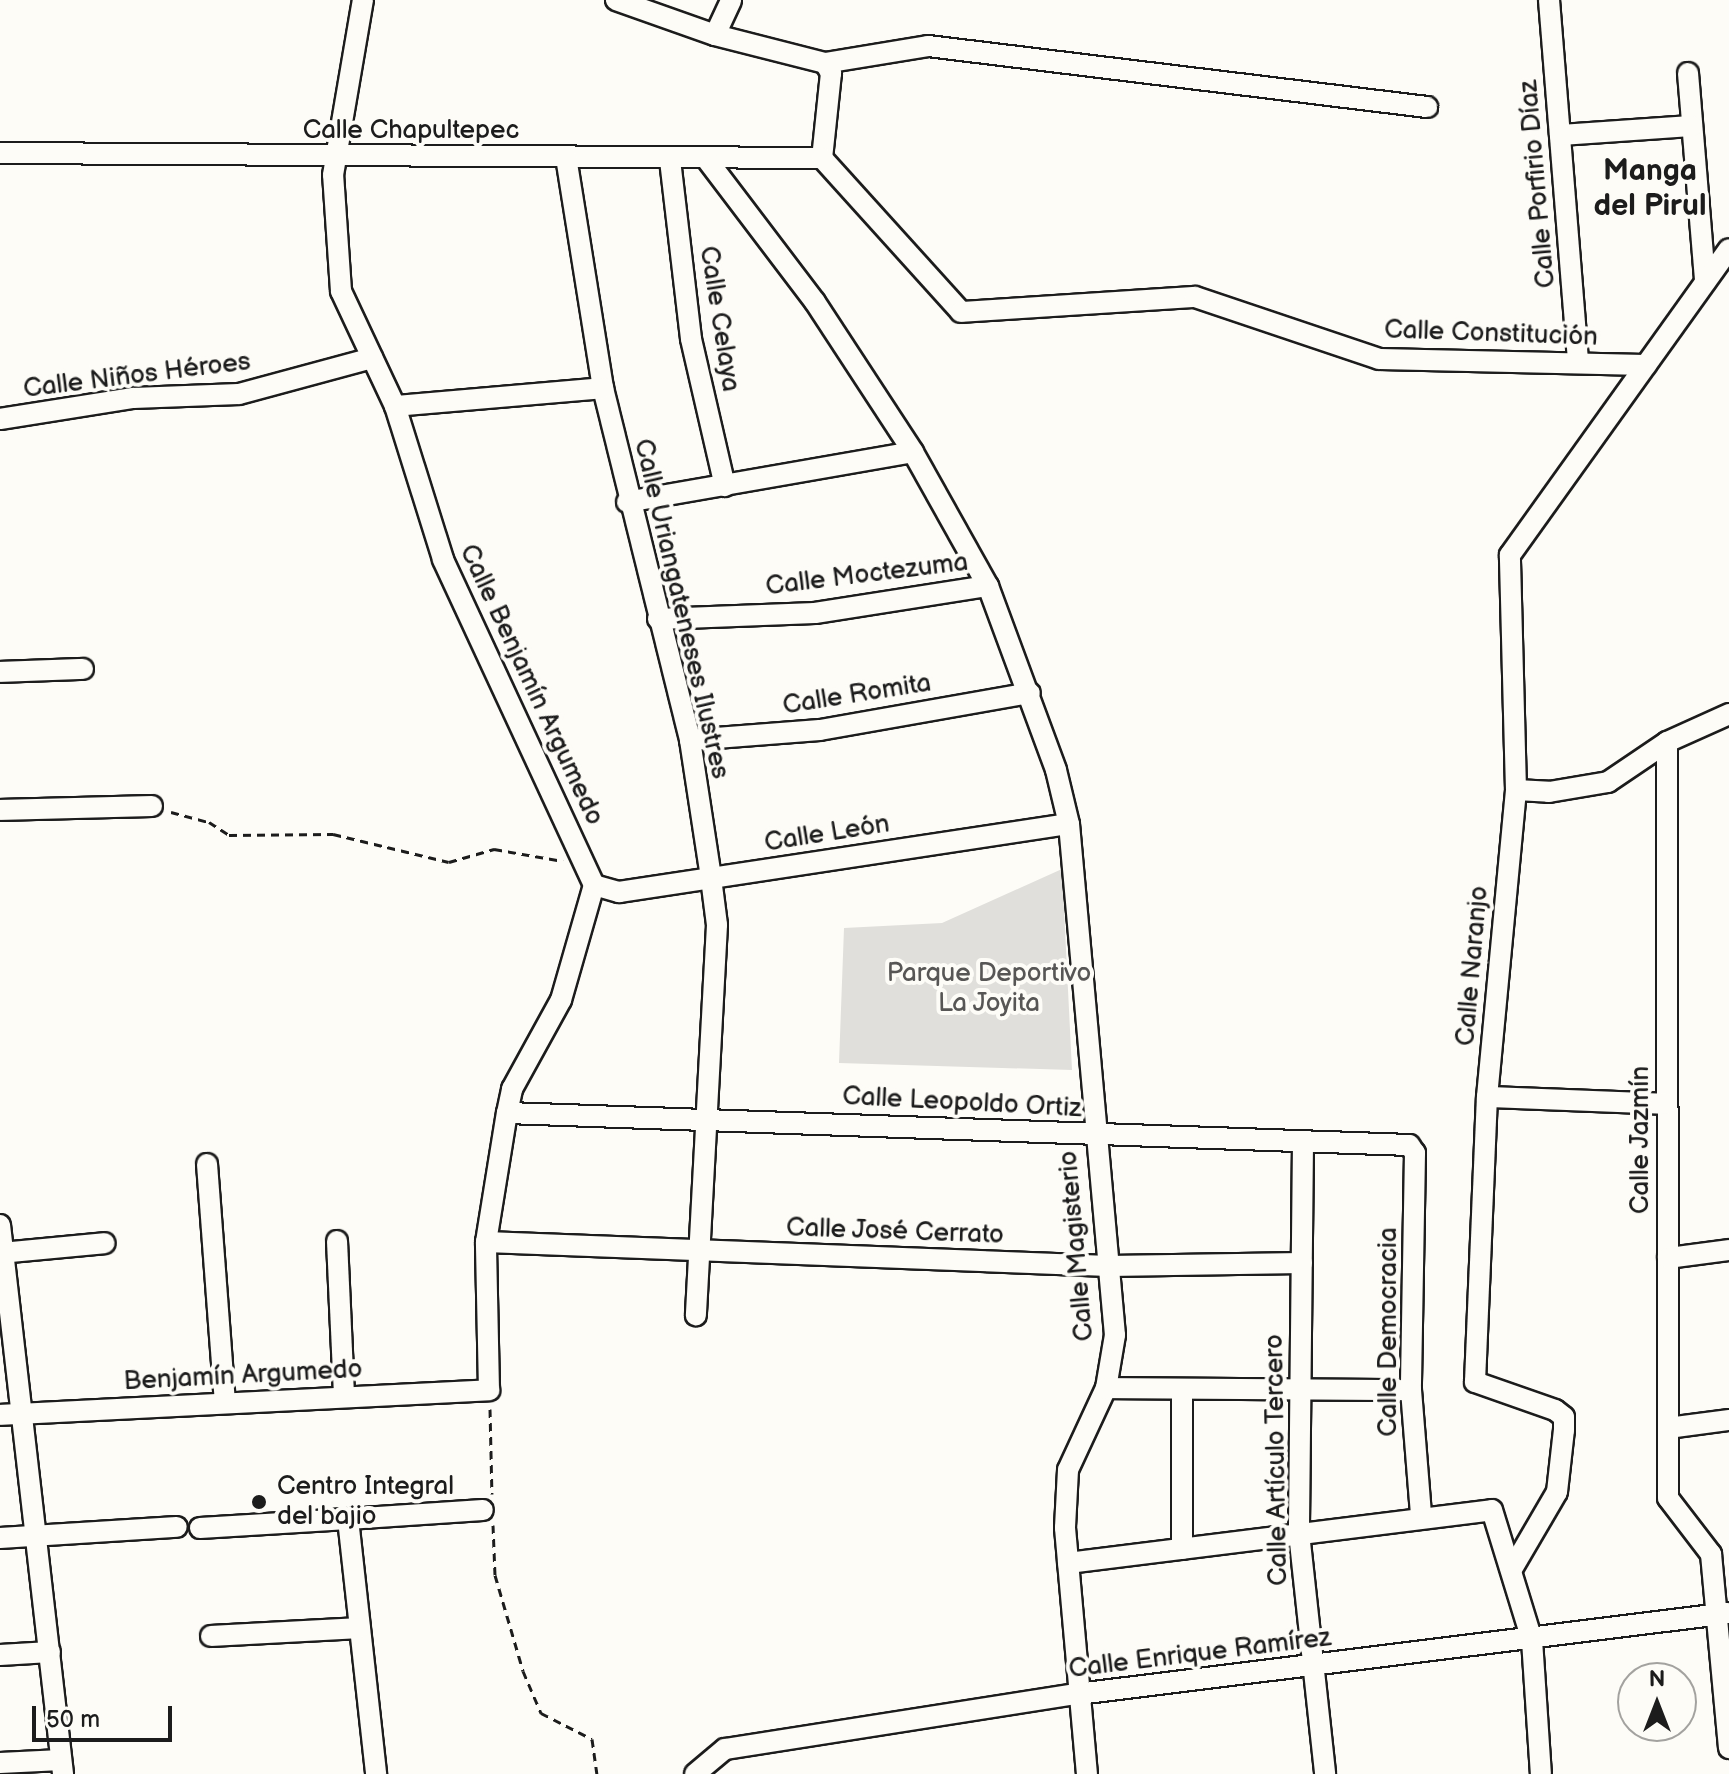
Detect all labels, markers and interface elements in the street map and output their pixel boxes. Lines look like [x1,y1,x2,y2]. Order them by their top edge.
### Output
street label: Calle Porfirio Díaz [1513,79,1563,289]
street label: Calle Chapultepec [303,115,519,147]
district label: Manga del Pirul [1594,153,1706,224]
street label: Calle Celaya [692,244,746,394]
street label: Calle Constitución [1384,315,1598,353]
street label: Calle Niños Héroes [22,347,252,405]
street label: Calle Uriangateneses Ilustres [627,436,735,782]
street label: Calle Benjamín Argumedo [452,540,610,830]
street label: Calle Moctezuma [764,547,970,603]
street label: Calle Romita [781,668,933,722]
street label: Calle León [762,809,892,859]
street label: Calle Naranjo [1450,885,1496,1047]
park label: Parque Deportivo La Joyita [887,958,1091,1020]
street label: Calle Jazmín [1625,1065,1657,1215]
street label: Calle Leopoldo Ortiz [842,1081,1082,1125]
street label: Calle Magisterio [1053,1149,1101,1343]
street label: Calle José Cerrato [785,1213,1005,1251]
street label: Calle Democracia [1373,1227,1405,1437]
street label: Calle Artículo Tercero [1259,1333,1295,1587]
street label: Benjamín Argumedo [123,1354,363,1398]
place label: Centro Integral del bajio [277,1471,454,1532]
marker: Centro Integral del bajio [248,1491,270,1513]
street label: Calle Enrique Ramírez [1067,1622,1333,1686]
north arrow [1617,1662,1697,1742]
text: N [1649,1666,1665,1693]
scale bar [36,1690,176,1740]
text: 50 m [46,1705,100,1734]

